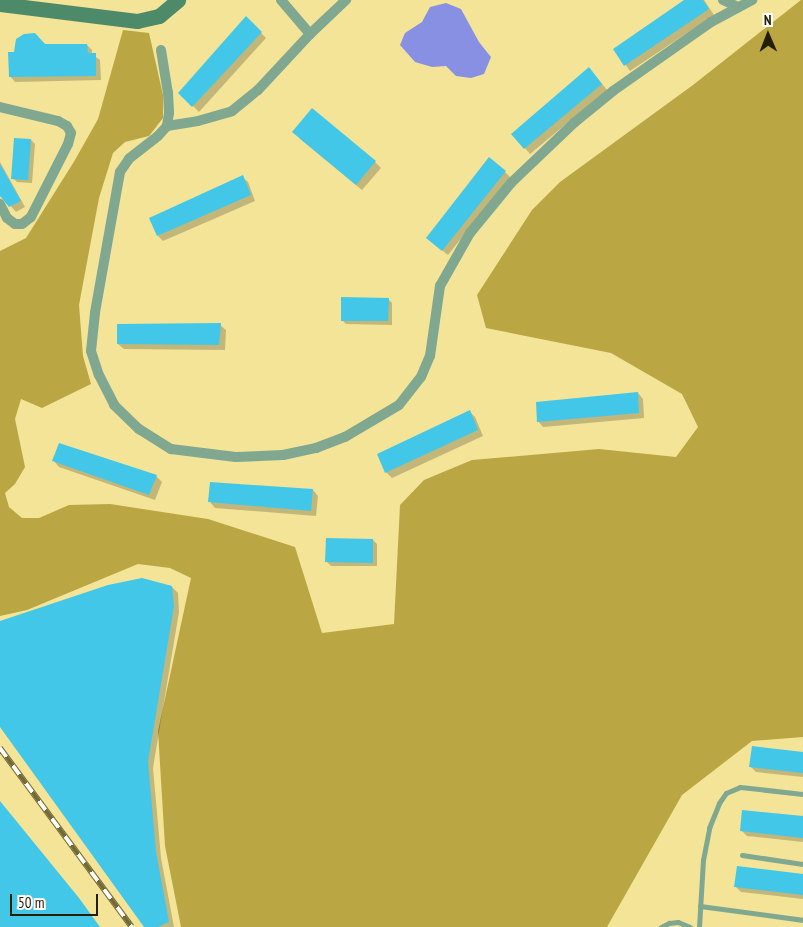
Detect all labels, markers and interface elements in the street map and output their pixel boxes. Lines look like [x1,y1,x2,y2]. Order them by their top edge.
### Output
north arrow [743,10,793,60]
text: N [764,11,772,29]
scale bar [12,884,100,916]
text: 50 m [18,893,44,912]

